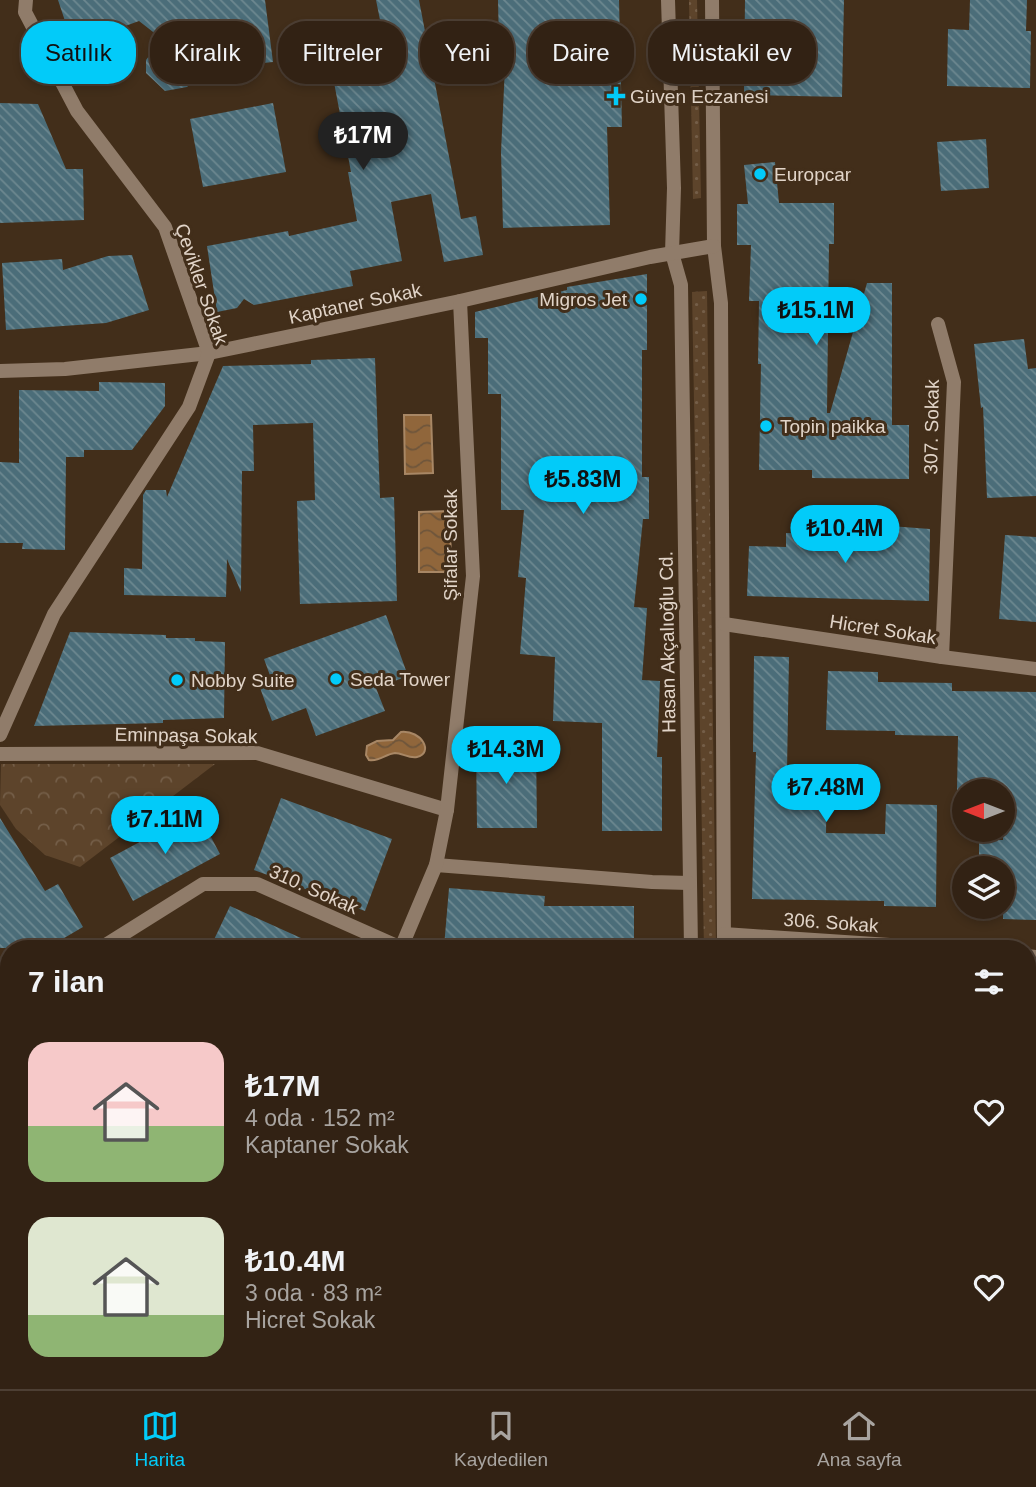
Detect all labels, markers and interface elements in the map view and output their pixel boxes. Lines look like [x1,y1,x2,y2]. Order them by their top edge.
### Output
chip: Satılık [21,21,136,84]
chip: Kiralık [150,21,264,84]
chip: Filtreler [278,21,406,84]
chip: Yeni [420,21,514,84]
chip: Daire [528,21,634,84]
chip: Müstakil ev [648,21,816,84]
place label: Güven Eczanesi [630,86,768,107]
marker: Güven Eczanesi [608,88,624,104]
pin: ₺17M [322,113,404,172]
text: ₺17M [334,122,392,148]
place label: Europcar [774,164,852,185]
marker: Europcar [752,166,768,182]
street label: Çevikler Sokak [171,221,232,348]
street label: Kaptaner Sokak [287,279,424,328]
pin: ₺15.1M [759,288,873,347]
place label: Migros Jet [539,289,628,310]
marker: Migros Jet [633,291,649,307]
text: ₺15.1M [777,297,855,323]
street label: 307. Sokak [920,379,943,475]
place label: Topin paikka [780,416,886,437]
marker: Topin paikka [758,418,774,434]
pin: ₺5.83M [526,456,640,516]
text: ₺5.83M [544,466,622,492]
street label: Şifalar Sokak [440,489,461,601]
pin: ₺10.4M [788,505,902,565]
text: ₺10.4M [806,515,884,541]
street label: Hasan Akçalıoğlu Cd. [655,551,680,733]
street label: Hicret Sokak [828,611,938,648]
place label: Seda Tower [350,669,451,690]
place label: Nobby Suite [191,670,295,691]
marker: Seda Tower [328,671,344,687]
marker: Nobby Suite [169,672,185,688]
street label: Eminpaşa Sokak [115,724,258,747]
pin: ₺14.3M [449,726,563,786]
text: ₺14.3M [467,736,545,762]
pin: ₺7.48M [769,764,883,824]
text: ₺7.48M [787,774,865,800]
north arrow [952,779,1015,842]
map controls [952,779,1015,919]
pin: ₺7.11M [108,796,222,856]
text: ₺7.11M [127,806,203,832]
button: layers [952,856,1015,919]
street label: 310. Sokak [266,861,362,919]
street label: 306. Sokak [783,909,880,936]
icon: filters [970,963,1008,1001]
text: 7 ilan [28,965,105,998]
text: ₺17M [245,1069,321,1102]
icon: home [84,1070,168,1154]
icon: heart [970,1093,1008,1131]
text: 4 oda · 152 m² [245,1105,395,1131]
text: Kaptaner Sokak [245,1132,409,1158]
text: ₺10.4M [245,1244,346,1277]
icon: home [84,1245,168,1329]
icon: heart [970,1268,1008,1306]
text: 3 oda · 83 m² [245,1280,382,1306]
text: Hicret Sokak [245,1307,375,1333]
tab: Harita [134,1407,185,1471]
tab: Kaydedilen [454,1407,548,1471]
tab: Ana sayfa [817,1407,902,1471]

